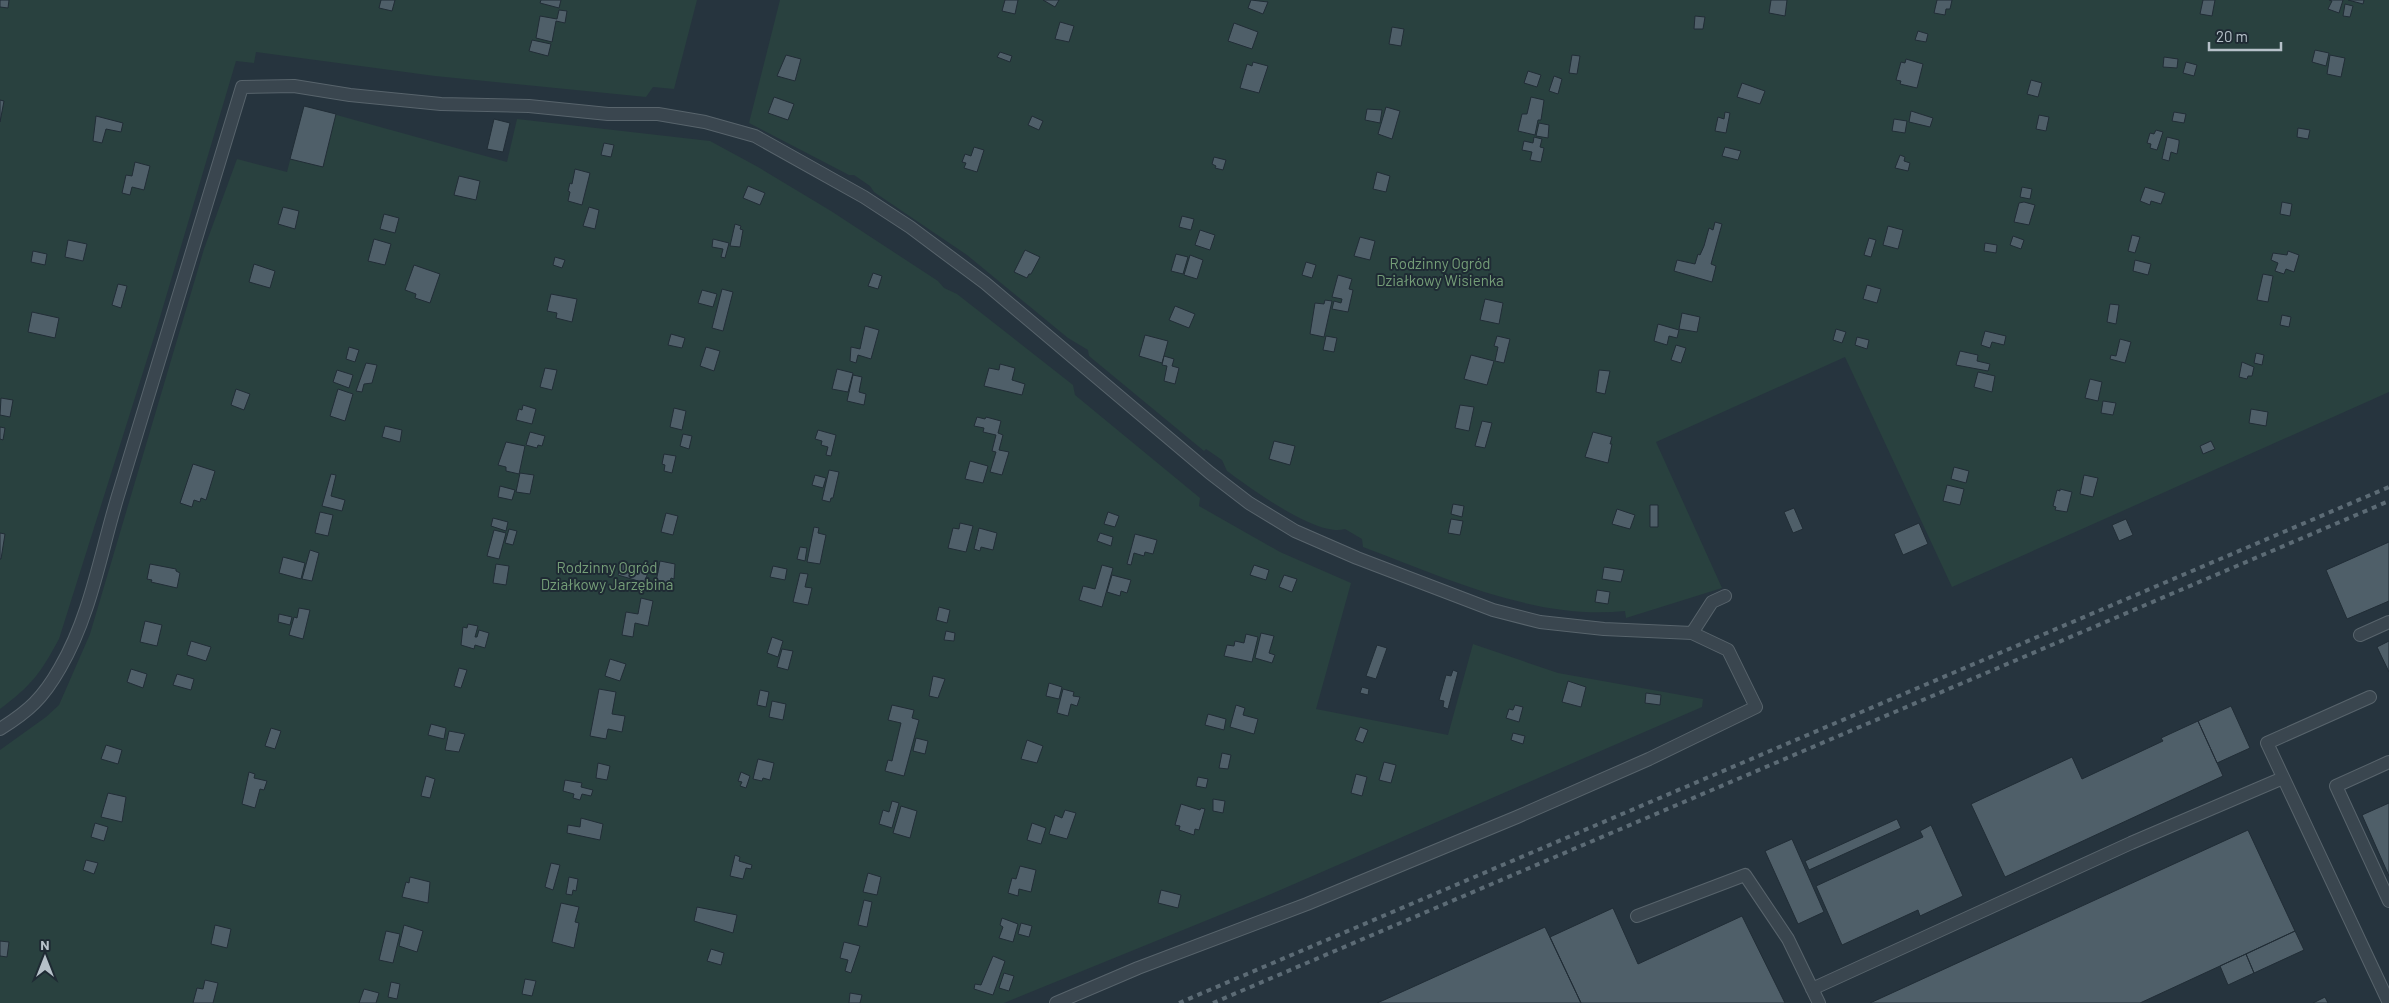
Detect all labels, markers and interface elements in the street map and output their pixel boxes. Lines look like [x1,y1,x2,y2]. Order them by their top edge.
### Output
scale bar [2209,20,2282,52]
text: 20 m [2216,27,2248,45]
park label: Rodzinny Ogród Działkowy Wisienka [1376,254,1504,289]
park label: Rodzinny Ogród Działkowy Jarzębina [541,558,673,593]
north arrow [20,933,70,983]
text: N [40,936,50,953]

